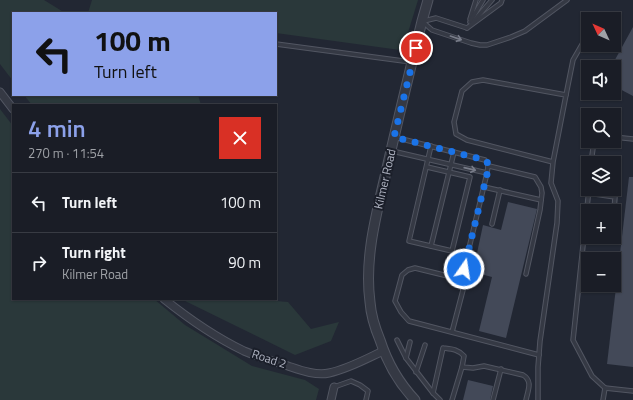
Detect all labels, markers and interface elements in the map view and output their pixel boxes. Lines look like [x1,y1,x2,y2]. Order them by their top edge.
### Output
north arrow [581,12,621,52]
map controls [581,12,621,292]
text: 100 m [94,19,171,62]
icon: left [28,28,80,80]
pin [399,31,433,65]
one-way arrow [450,35,462,43]
icon: arrive [405,37,427,59]
text: Turn left [94,58,157,85]
button: sound [581,60,621,100]
button: search [581,108,621,148]
text: 4 min [28,110,86,146]
button: close [219,117,261,159]
text: 270 m · 11:54 [28,143,104,163]
street label: Kilmer Road [368,147,401,211]
button: layers [581,156,621,196]
one-way arrow [463,165,476,173]
text: Turn left [62,191,117,214]
text: 100 m [220,191,261,214]
icon: left [28,192,50,214]
button: + [581,204,621,244]
text: Turn right [62,241,126,264]
position arrow [443,248,485,290]
text: 90 m [228,251,261,274]
icon: right [28,252,50,274]
button: − [581,252,621,292]
text: Kilmer Road [62,264,128,284]
street label: Road 2 [249,344,289,373]

